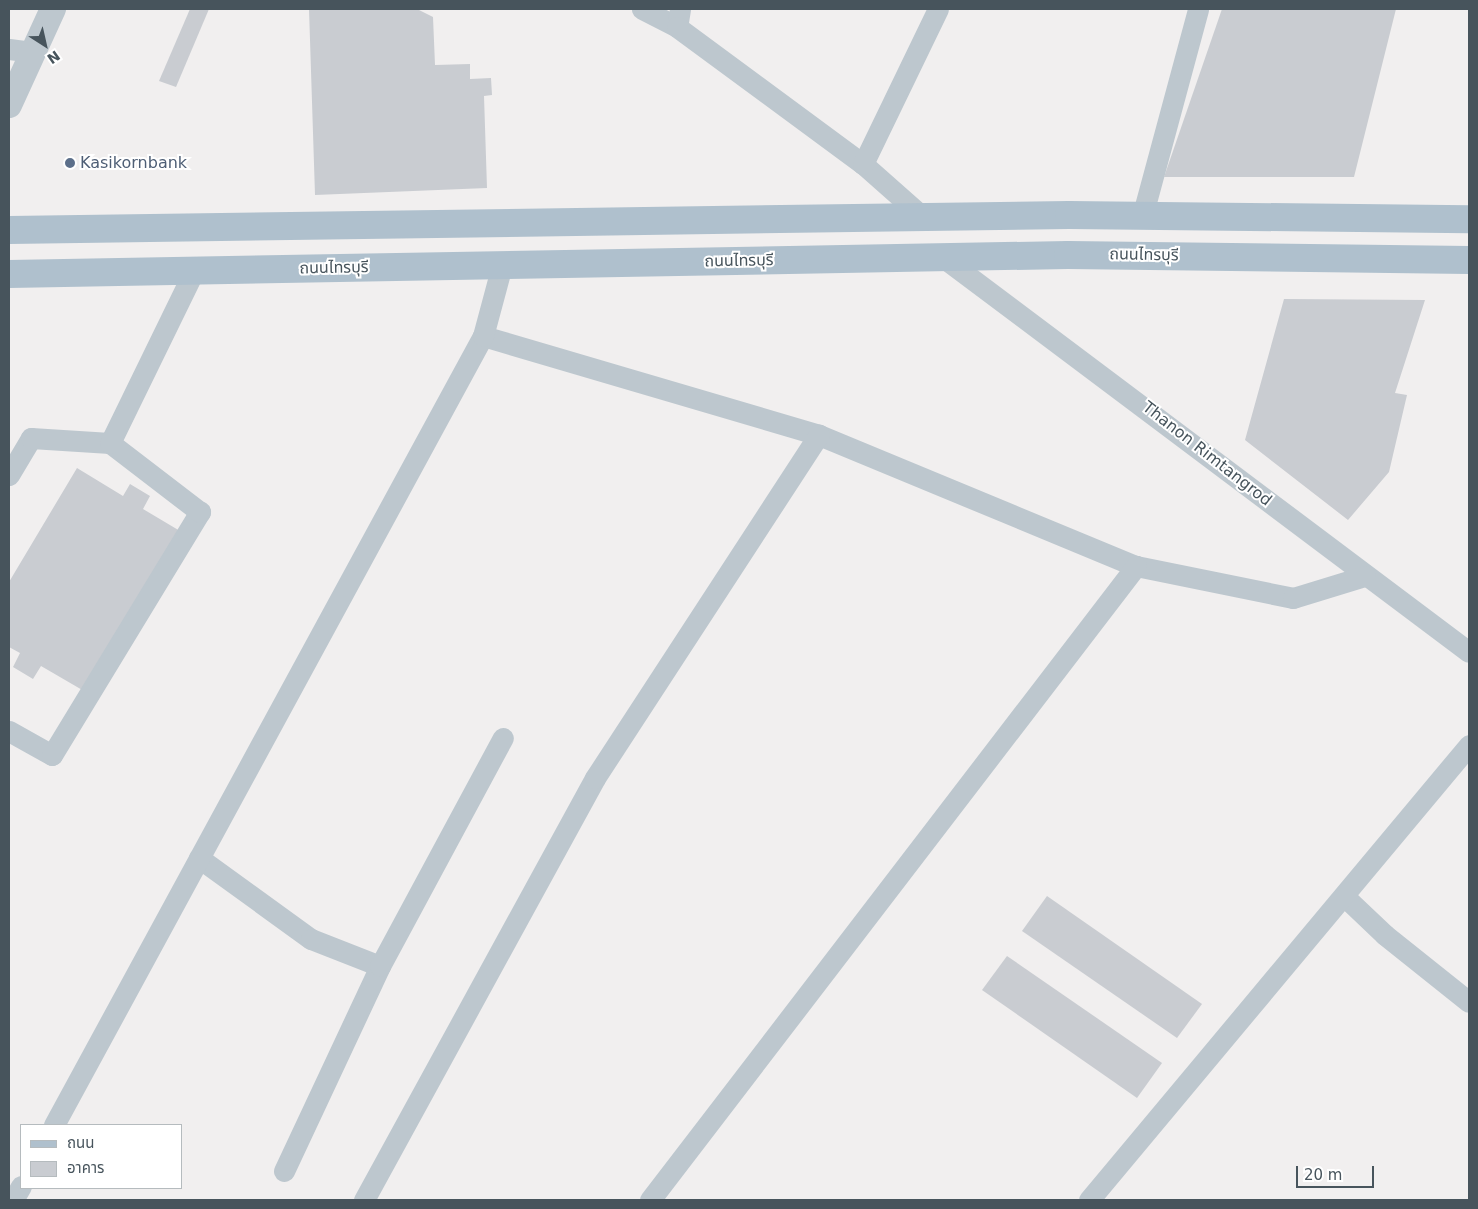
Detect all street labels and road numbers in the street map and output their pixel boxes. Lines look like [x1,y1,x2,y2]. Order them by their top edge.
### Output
street label: ถนนไทรบุรี [1109,245,1179,265]
street label: ถนนไทรบุรี [704,251,774,271]
street label: ถนนไทรบุรี [299,258,369,278]
street label: Thanon Rimtangrod [1139,398,1275,510]

